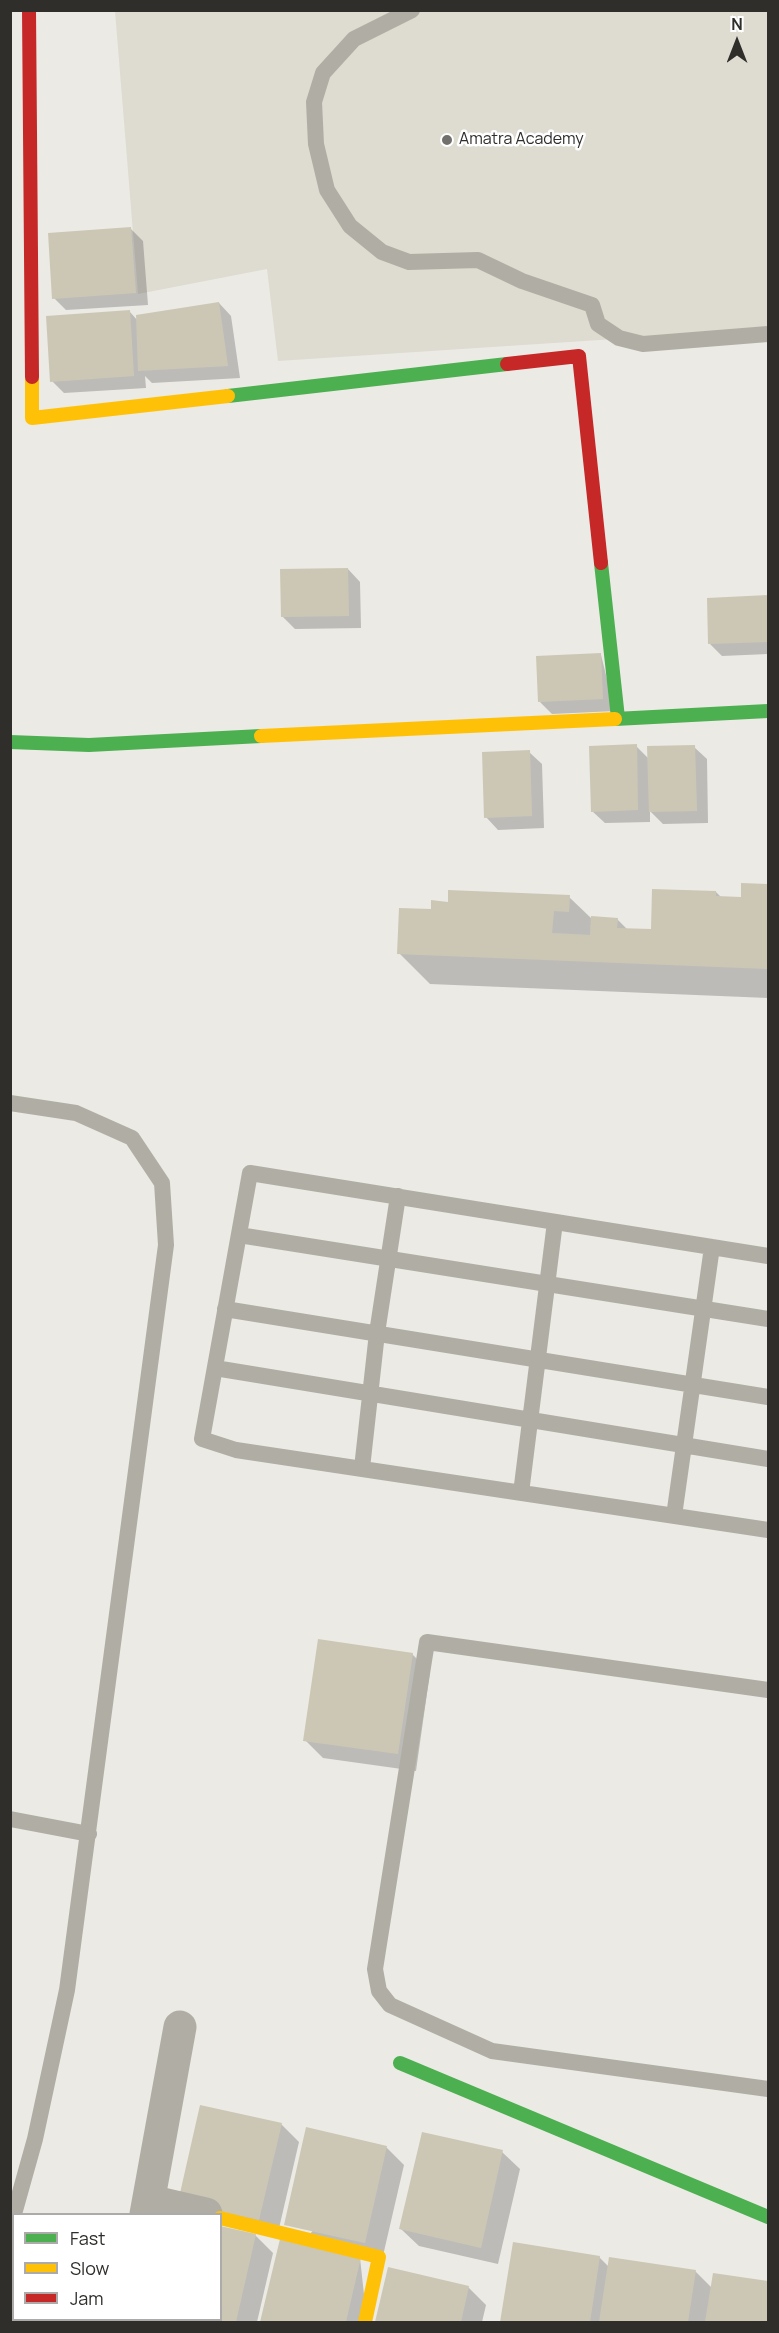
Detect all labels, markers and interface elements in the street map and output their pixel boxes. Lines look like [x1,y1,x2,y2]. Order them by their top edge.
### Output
north arrow [707,12,767,72]
text: N [731,13,743,35]
place label: Amatra Academy [459,130,584,150]
marker: Amatra Academy [440,133,454,147]
legend [12,2213,222,2321]
text: Fast [70,2226,105,2250]
text: Slow [70,2256,109,2280]
text: Jam [70,2286,104,2310]

